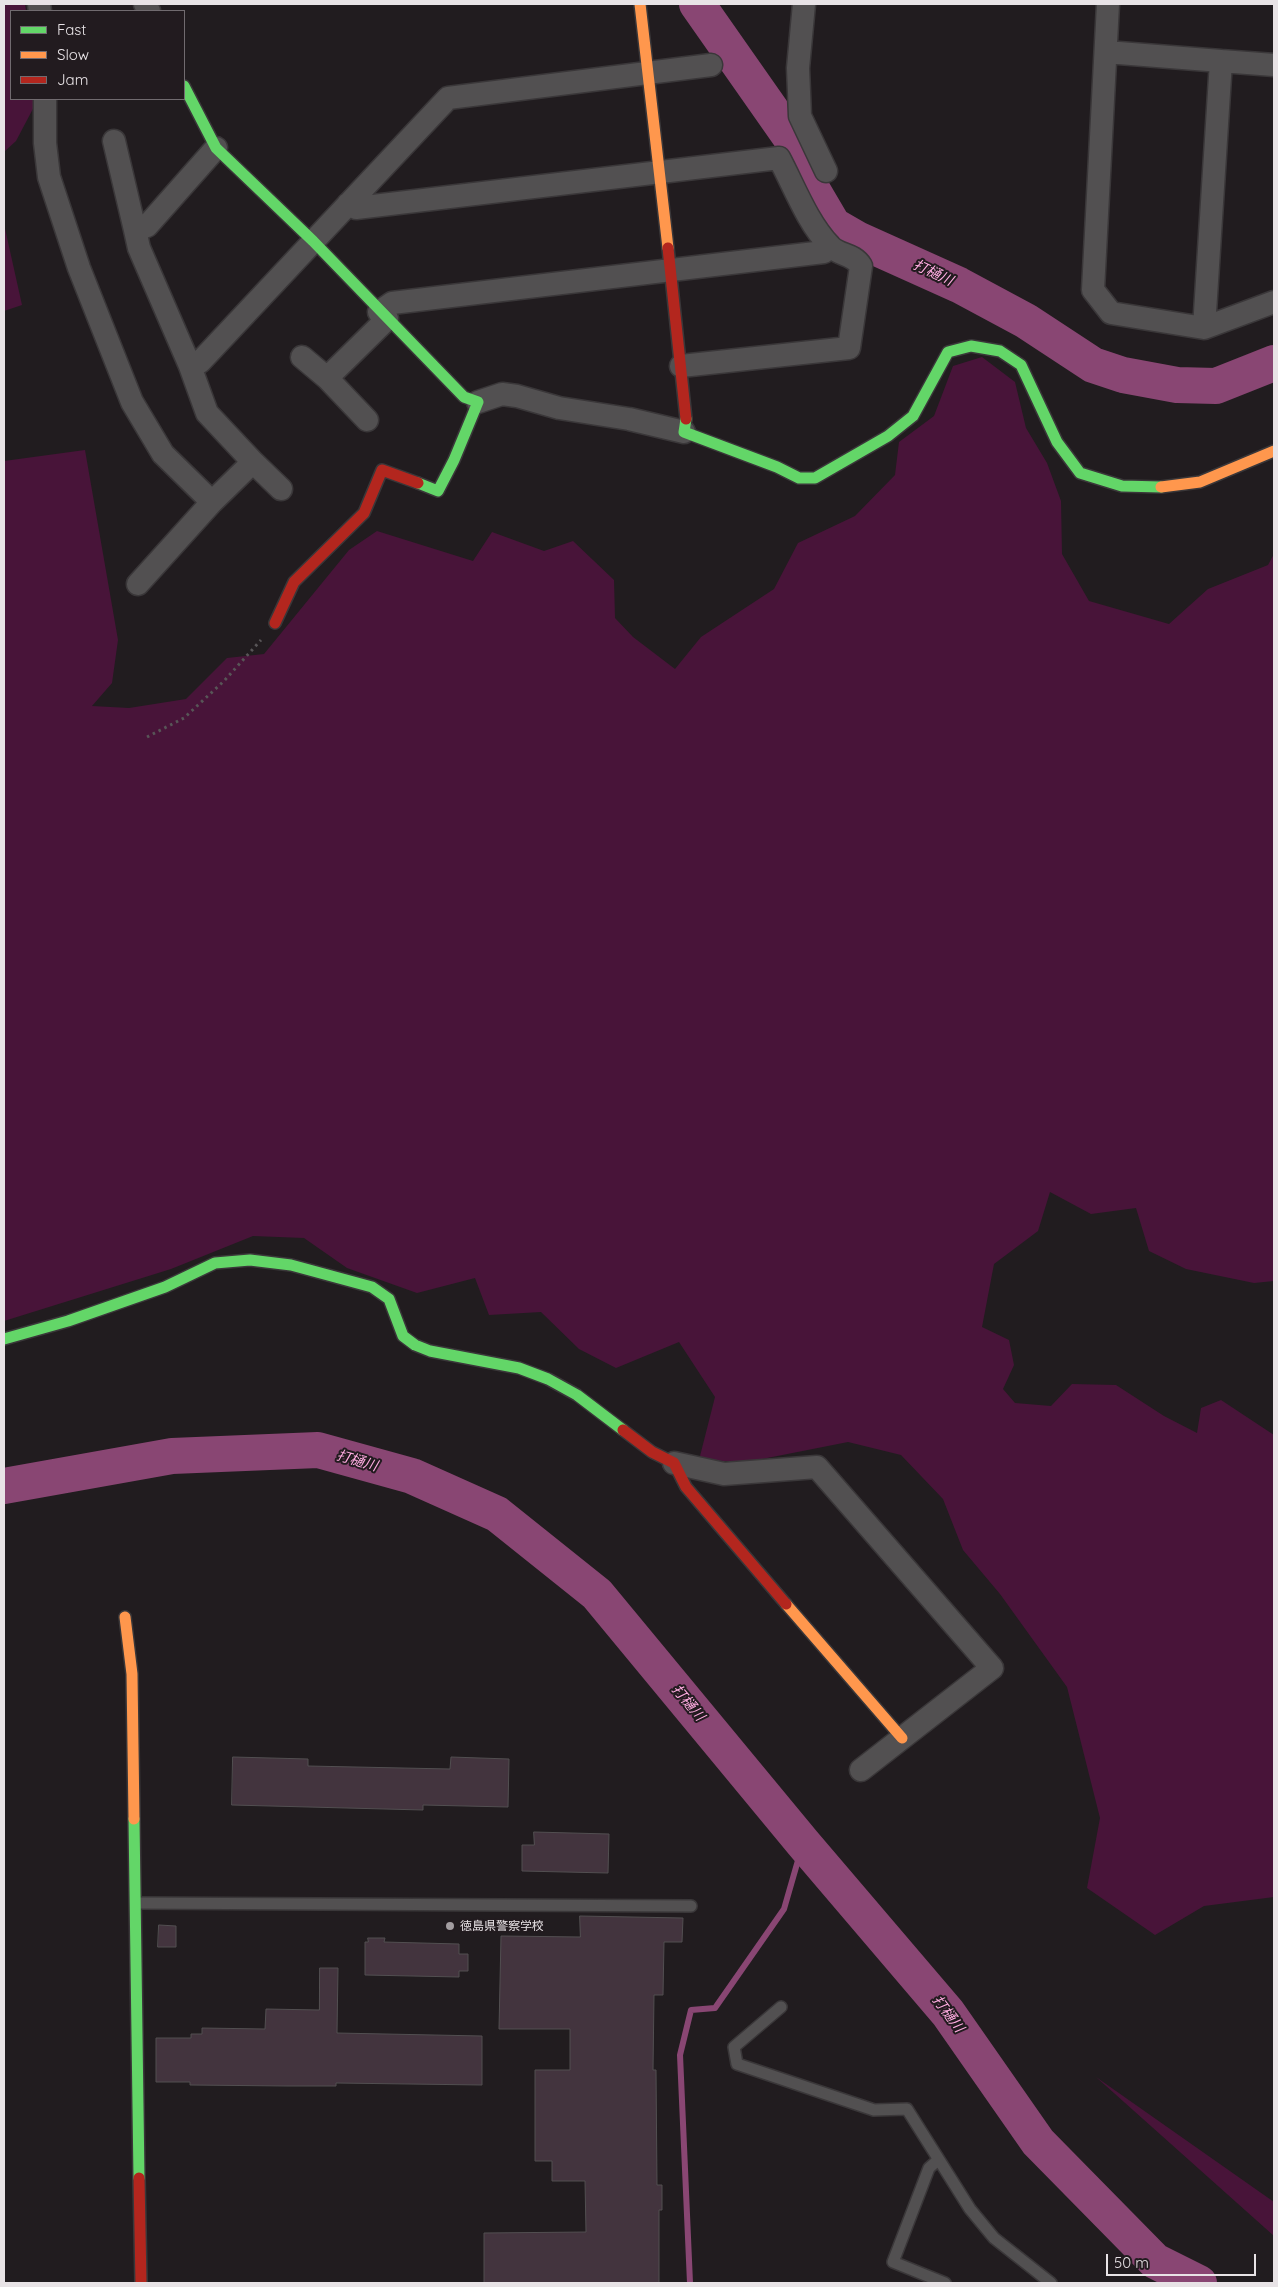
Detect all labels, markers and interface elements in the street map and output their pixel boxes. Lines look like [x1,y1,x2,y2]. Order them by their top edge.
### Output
legend [10,10,185,100]
text: Fast [57,20,86,39]
text: Slow [57,45,89,64]
text: Jam [57,70,88,89]
water label: 打樋川 [910,257,956,289]
water label: 打樋川 [334,1447,380,1475]
water label: 打樋川 [668,1682,708,1724]
place label: 徳島県警察学校 [460,1919,544,1933]
marker: 徳島県警察学校 [444,1920,456,1932]
water label: 打樋川 [929,1992,967,2036]
scale bar [1108,2244,1258,2276]
text: 50 m [1114,2253,1149,2272]

